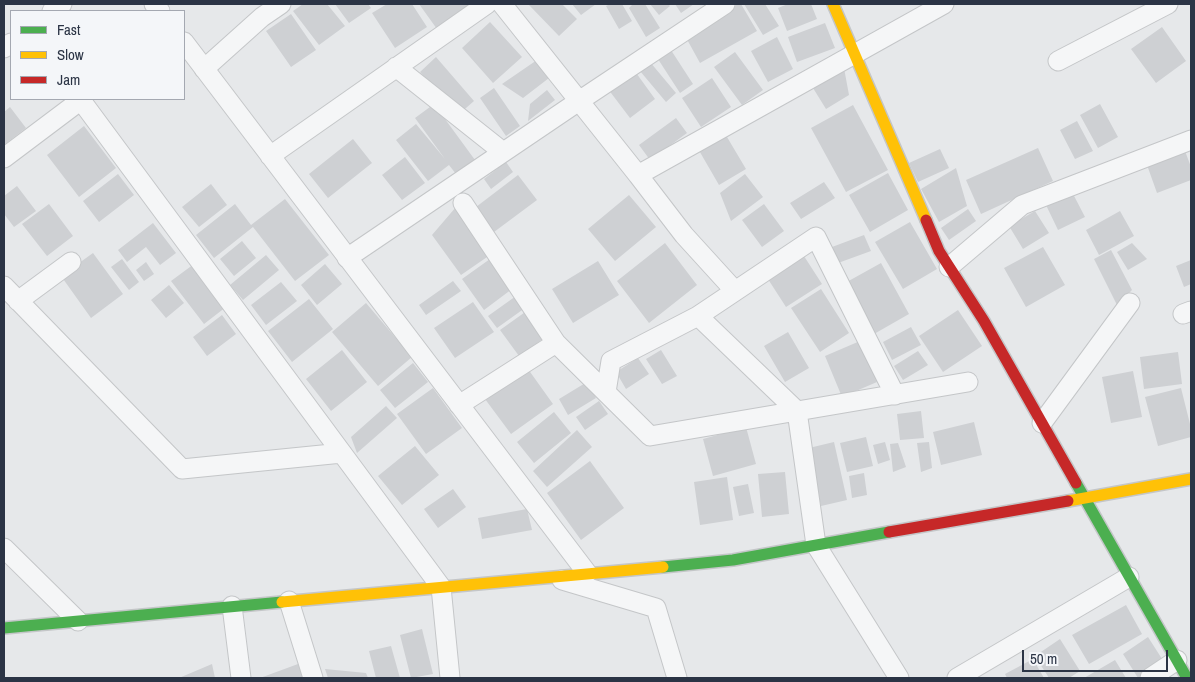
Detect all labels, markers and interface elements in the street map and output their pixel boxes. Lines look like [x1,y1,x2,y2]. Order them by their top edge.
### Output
legend [10,10,185,100]
text: Fast [57,19,80,40]
text: Slow [57,44,84,65]
text: Jam [57,69,80,90]
scale bar [1025,640,1171,672]
text: 50 m [1030,648,1057,669]

